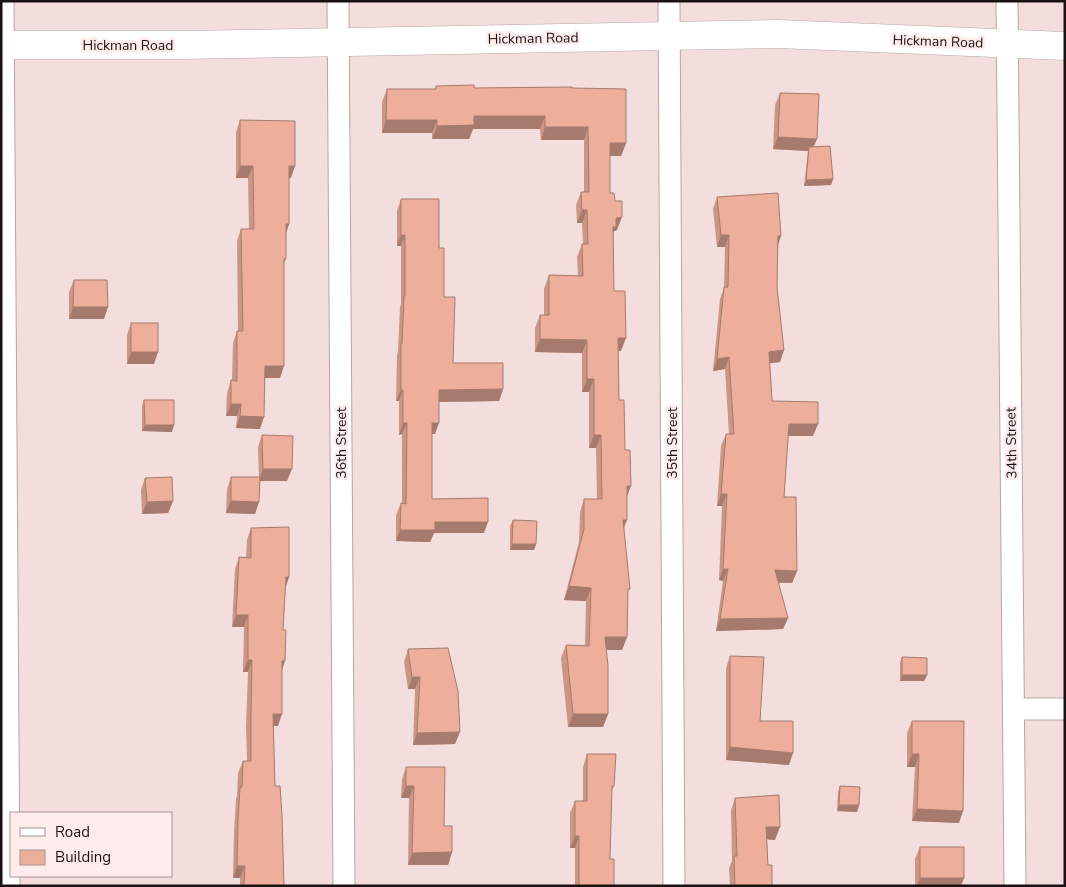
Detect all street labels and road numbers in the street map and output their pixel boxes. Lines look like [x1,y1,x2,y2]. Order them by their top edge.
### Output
street label: Hickman Road [487,28,579,49]
street label: Hickman Road [892,30,984,53]
street label: Hickman Road [83,36,173,55]
street label: 36th Street [332,407,351,479]
street label: 35th Street [663,407,682,479]
street label: 34th Street [1001,407,1022,479]

